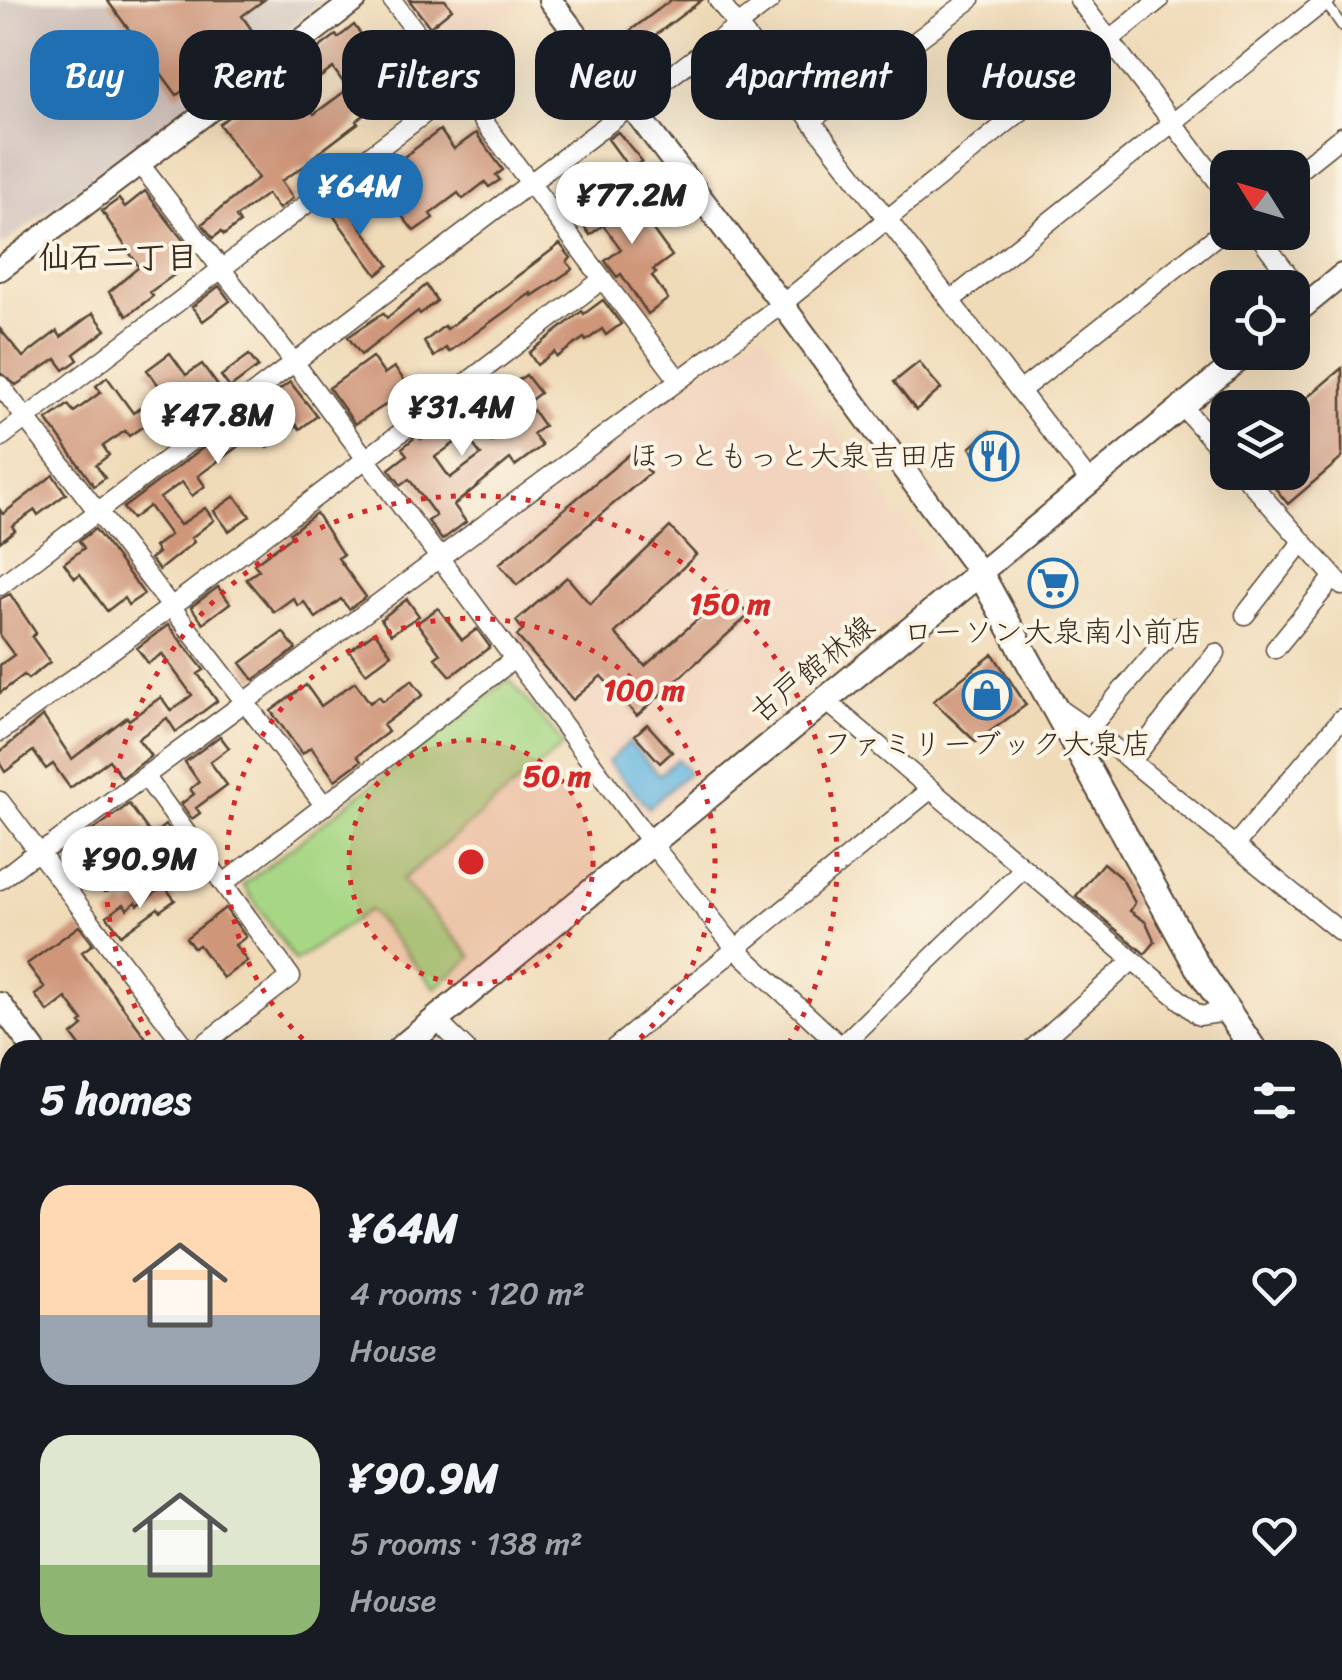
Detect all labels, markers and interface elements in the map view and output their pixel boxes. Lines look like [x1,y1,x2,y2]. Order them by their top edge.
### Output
chip: Buy [30,30,159,120]
chip: Rent [179,30,322,120]
chip: Filters [342,30,515,120]
chip: New [535,30,671,120]
chip: Apartment [691,30,927,120]
chip: House [947,30,1111,120]
north arrow [1210,150,1310,250]
map controls [1210,150,1310,490]
pin: ¥64M [301,153,419,238]
text: ¥64M [319,157,401,214]
pin: ¥77.2M [551,162,713,247]
text: ¥77.2M [578,166,686,223]
district label: 仙石二丁目 [38,229,198,286]
button: locate [1210,270,1310,370]
pin: ¥31.4M [381,374,543,459]
text: ¥31.4M [410,378,514,435]
pin: ¥47.8M [137,382,299,467]
text: ¥47.8M [162,386,274,443]
button: layers [1210,390,1310,490]
place label: ほっともっと大泉吉田店 [629,429,959,483]
restaurant icon: ほっともっと大泉吉田店 [968,430,1020,482]
supermarket icon: ローソン大泉南小前店 [1027,557,1079,609]
text: 150 m [690,577,771,631]
street label: 古戸館林線 [737,601,887,737]
place label: ローソン大泉南小前店 [903,605,1203,659]
text: 100 m [603,663,685,717]
shop icon: ファミリーブック大泉店 [961,669,1013,721]
place label: ファミリーブック大泉店 [823,717,1151,771]
text: 50 m [523,749,591,803]
pin: ¥90.9M [59,826,221,911]
text: ¥90.9M [83,830,197,887]
centre of rings [453,844,489,880]
text: 5 homes [40,1063,191,1137]
icon: filters [1247,1073,1302,1128]
text: ¥64M [350,1191,458,1265]
icon: home [120,1225,240,1345]
icon: heart [1247,1258,1302,1313]
text: 4 rooms · 120 m² [350,1265,585,1322]
text: House [350,1322,436,1379]
text: ¥90.9M [350,1441,498,1515]
icon: home [120,1475,240,1595]
icon: heart [1247,1508,1302,1563]
text: 5 rooms · 138 m² [350,1515,582,1572]
text: House [350,1572,436,1629]

